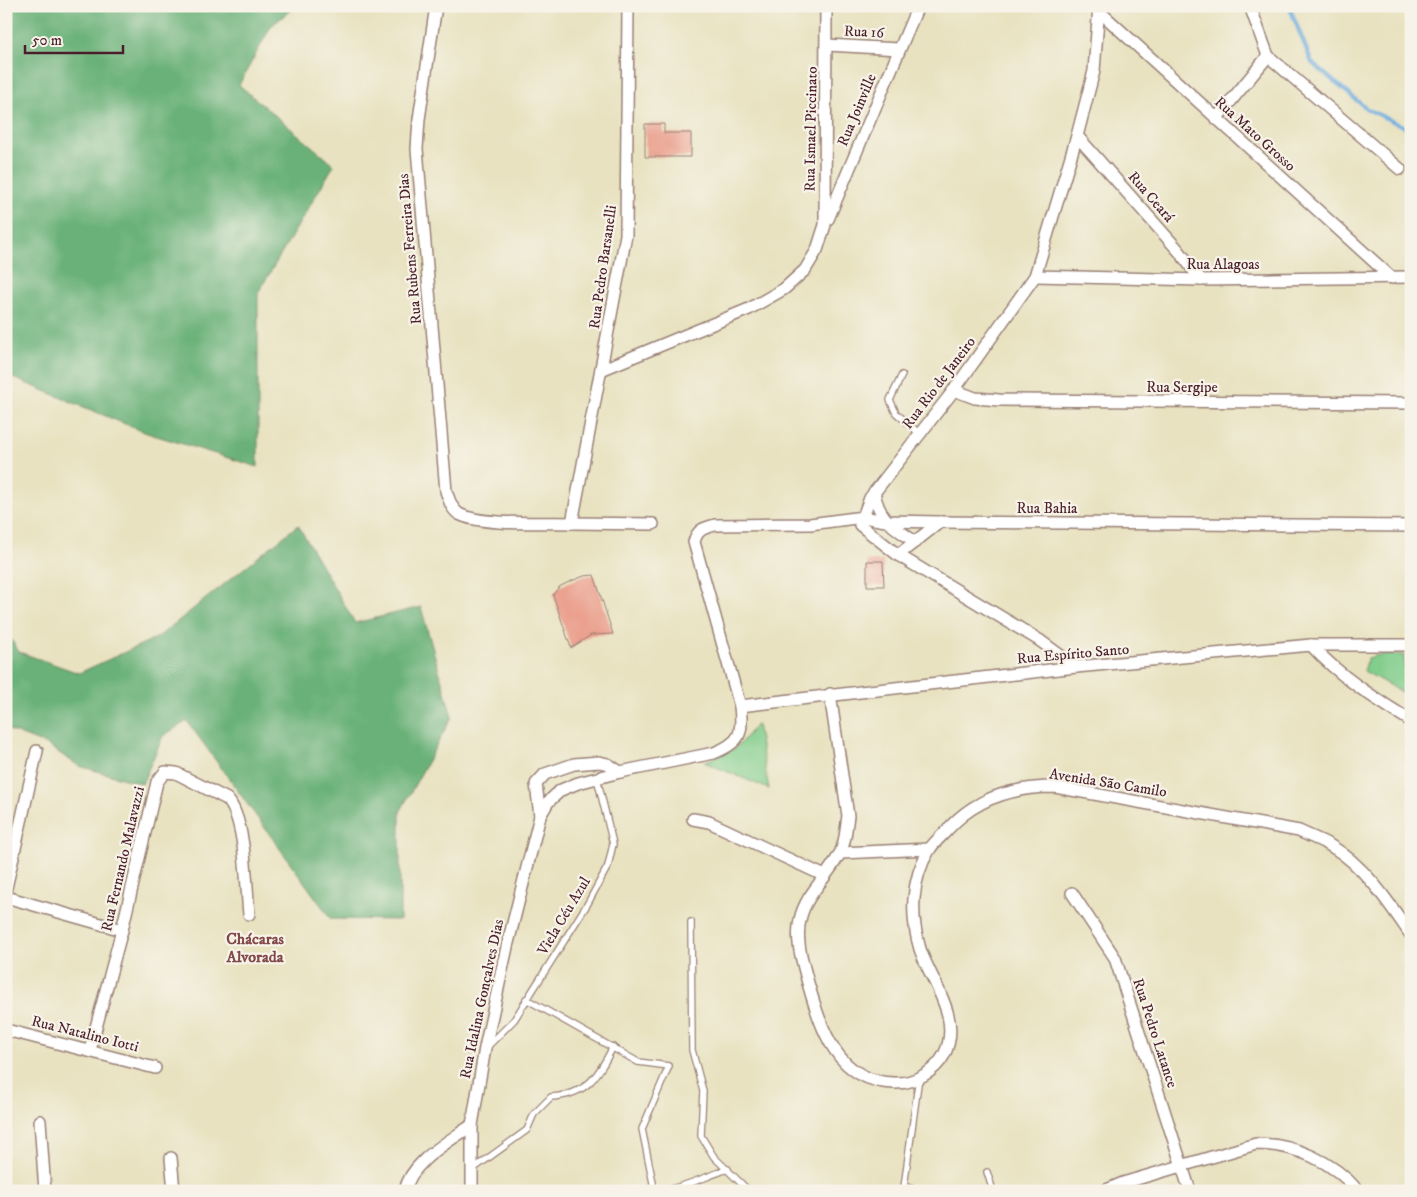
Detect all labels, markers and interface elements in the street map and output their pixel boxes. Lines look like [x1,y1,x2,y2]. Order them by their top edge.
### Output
street label: Rua 16 [843,21,886,43]
scale bar [25,22,122,54]
text: 50 m [32,31,62,50]
street label: Rua Ismael Piccinato [800,66,822,192]
street label: Rua Joinville [833,71,881,149]
street label: Rua Mato Grosso [1210,93,1300,175]
street label: Rua Ceará [1124,168,1179,227]
street label: Rua Rubens Ferreira Dias [394,173,426,325]
street label: Rua Pedro Barsanelli [585,204,621,330]
street label: Rua Alagoas [1186,255,1260,274]
street label: Rua Rio de Janeiro [898,333,980,433]
street label: Rua Sergipe [1146,378,1218,397]
street label: Rua Bahia [1017,499,1078,518]
street label: Rua Espírito Santo [1016,640,1130,668]
street label: Avenida São Camilo [1048,764,1168,802]
street label: Rua Fernando Malavazzi [97,785,149,933]
street label: Viela Céu Azul [533,873,595,959]
street label: Rua Idalina Gonçalves Dias [456,917,508,1081]
district label: Chácaras Alvorada [225,929,285,967]
street label: Rua Pedro Latance [1128,976,1182,1090]
street label: Rua Natalino Iotti [29,1012,141,1057]

